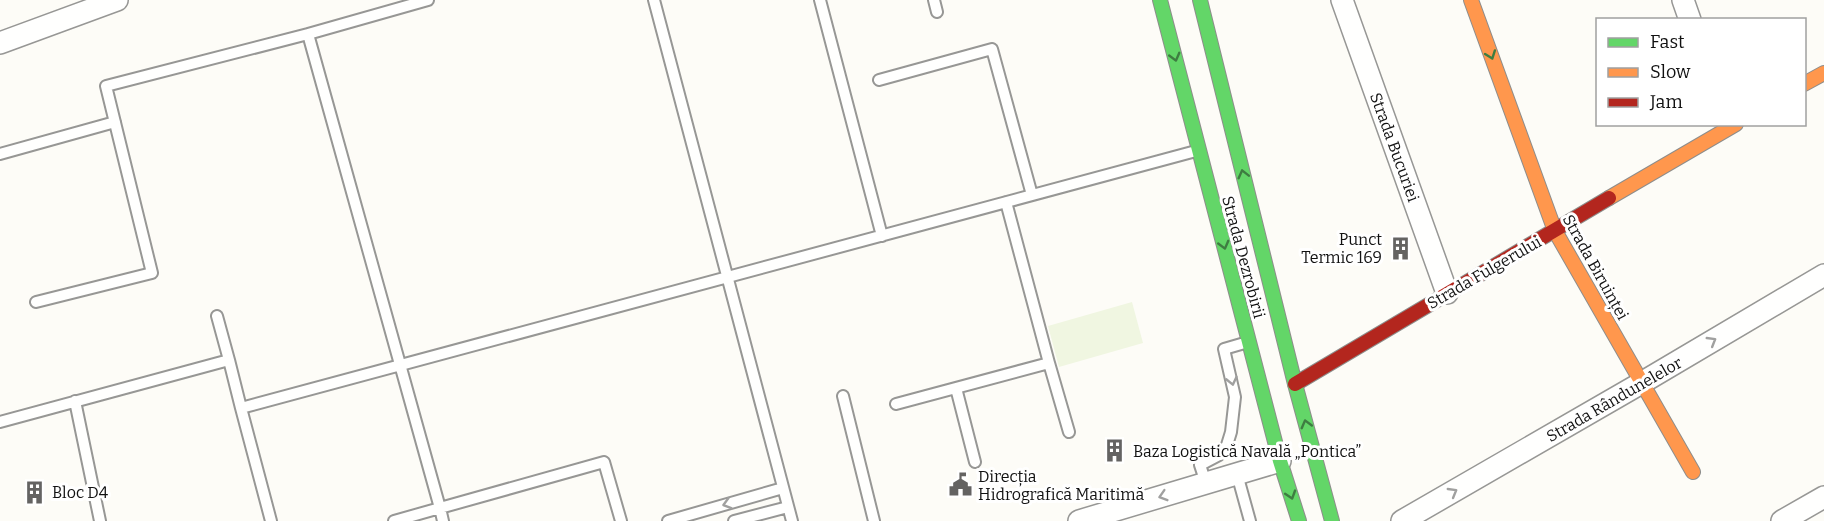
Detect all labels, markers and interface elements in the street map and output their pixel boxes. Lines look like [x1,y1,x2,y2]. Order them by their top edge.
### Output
legend [1596,18,1806,126]
text: Fast [1650,31,1685,53]
one-way arrow [1484,49,1497,60]
one-way arrow [1168,51,1180,61]
text: Slow [1650,61,1691,83]
street label: Strada Bucuriei [1366,90,1423,205]
text: Jam [1649,91,1683,113]
one-way arrow [1237,169,1250,179]
street label: Strada Dezrobirii [1218,194,1269,321]
street label: Strada Biruinței [1558,211,1632,324]
place label: Punct Termic 169 [1301,230,1382,267]
street label: Strada Fulgerului [1424,232,1545,313]
building icon: Punct Termic 169 [1387,235,1413,261]
one-way arrow [1216,240,1229,250]
one-way arrow [1706,337,1716,348]
street label: Strada Rândunelelor [1543,353,1685,446]
one-way arrow [1224,376,1237,386]
one-way arrow [1301,419,1313,430]
building icon: Baza Logistică Navală „Pontica” [1102,438,1128,464]
place label: Baza Logistică Navală „Pontica” [1133,442,1361,461]
place label: Direcția Hidrografică Maritimă [978,467,1145,504]
public building icon: Direcția Hidrografică Maritimă [947,472,973,498]
building icon: Bloc D4 [21,479,47,505]
place label: Bloc D4 [52,483,109,502]
one-way arrow [1447,487,1457,499]
one-way arrow [1158,489,1169,501]
one-way arrow [1283,489,1296,499]
one-way arrow [722,497,733,509]

